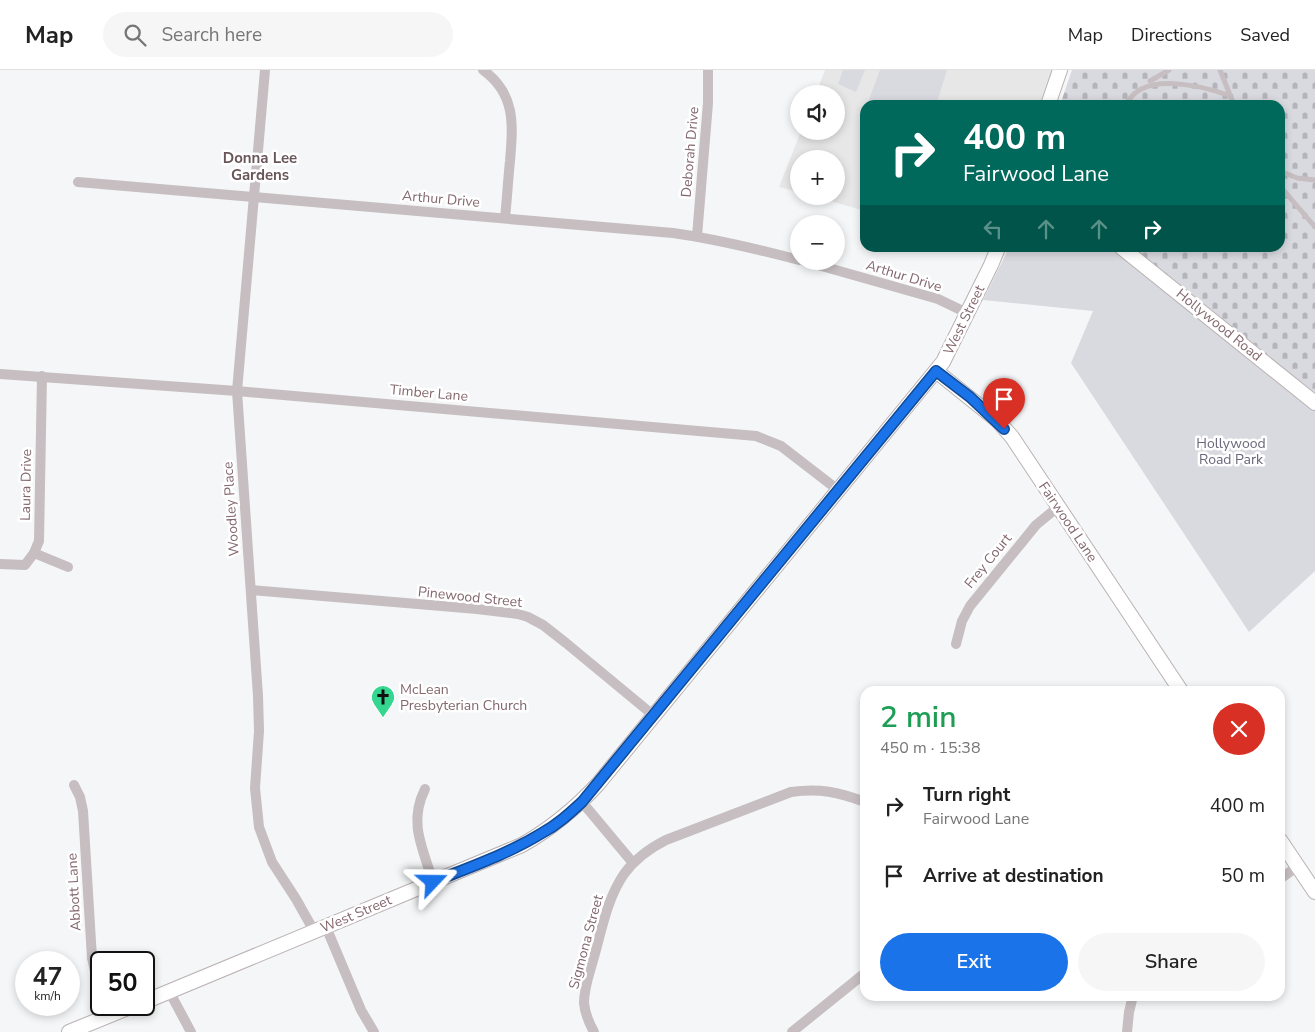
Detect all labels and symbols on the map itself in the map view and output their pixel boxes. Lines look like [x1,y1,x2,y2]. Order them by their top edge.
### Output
street label: Deborah Drive [677,106,703,198]
district label: Donna Lee Gardens [223,148,297,185]
street label: Arthur Drive [401,186,481,212]
street label: Arthur Drive [864,255,944,297]
street label: West Street [939,282,989,358]
street label: Hollywood Road [1172,284,1266,366]
pin [983,378,1025,429]
street label: Timber Lane [389,380,469,406]
park label: Hollywood Road Park [1196,434,1266,469]
street label: Laura Drive [16,449,36,521]
street label: Woodley Place [218,461,244,557]
street label: Fairwood Lane [1034,478,1102,566]
street label: Frey Court [960,530,1016,592]
street label: Pinewood Street [417,582,523,612]
place label: McLean Presbyterian Church [400,680,527,715]
church icon: McLean Presbyterian Church [370,684,396,718]
street label: Abbott Lane [62,853,86,931]
position arrow [406,855,458,907]
street label: West Street [318,890,395,937]
street label: Sigmona Street [564,893,608,991]
speed limit sign: 50 [90,951,155,1016]

